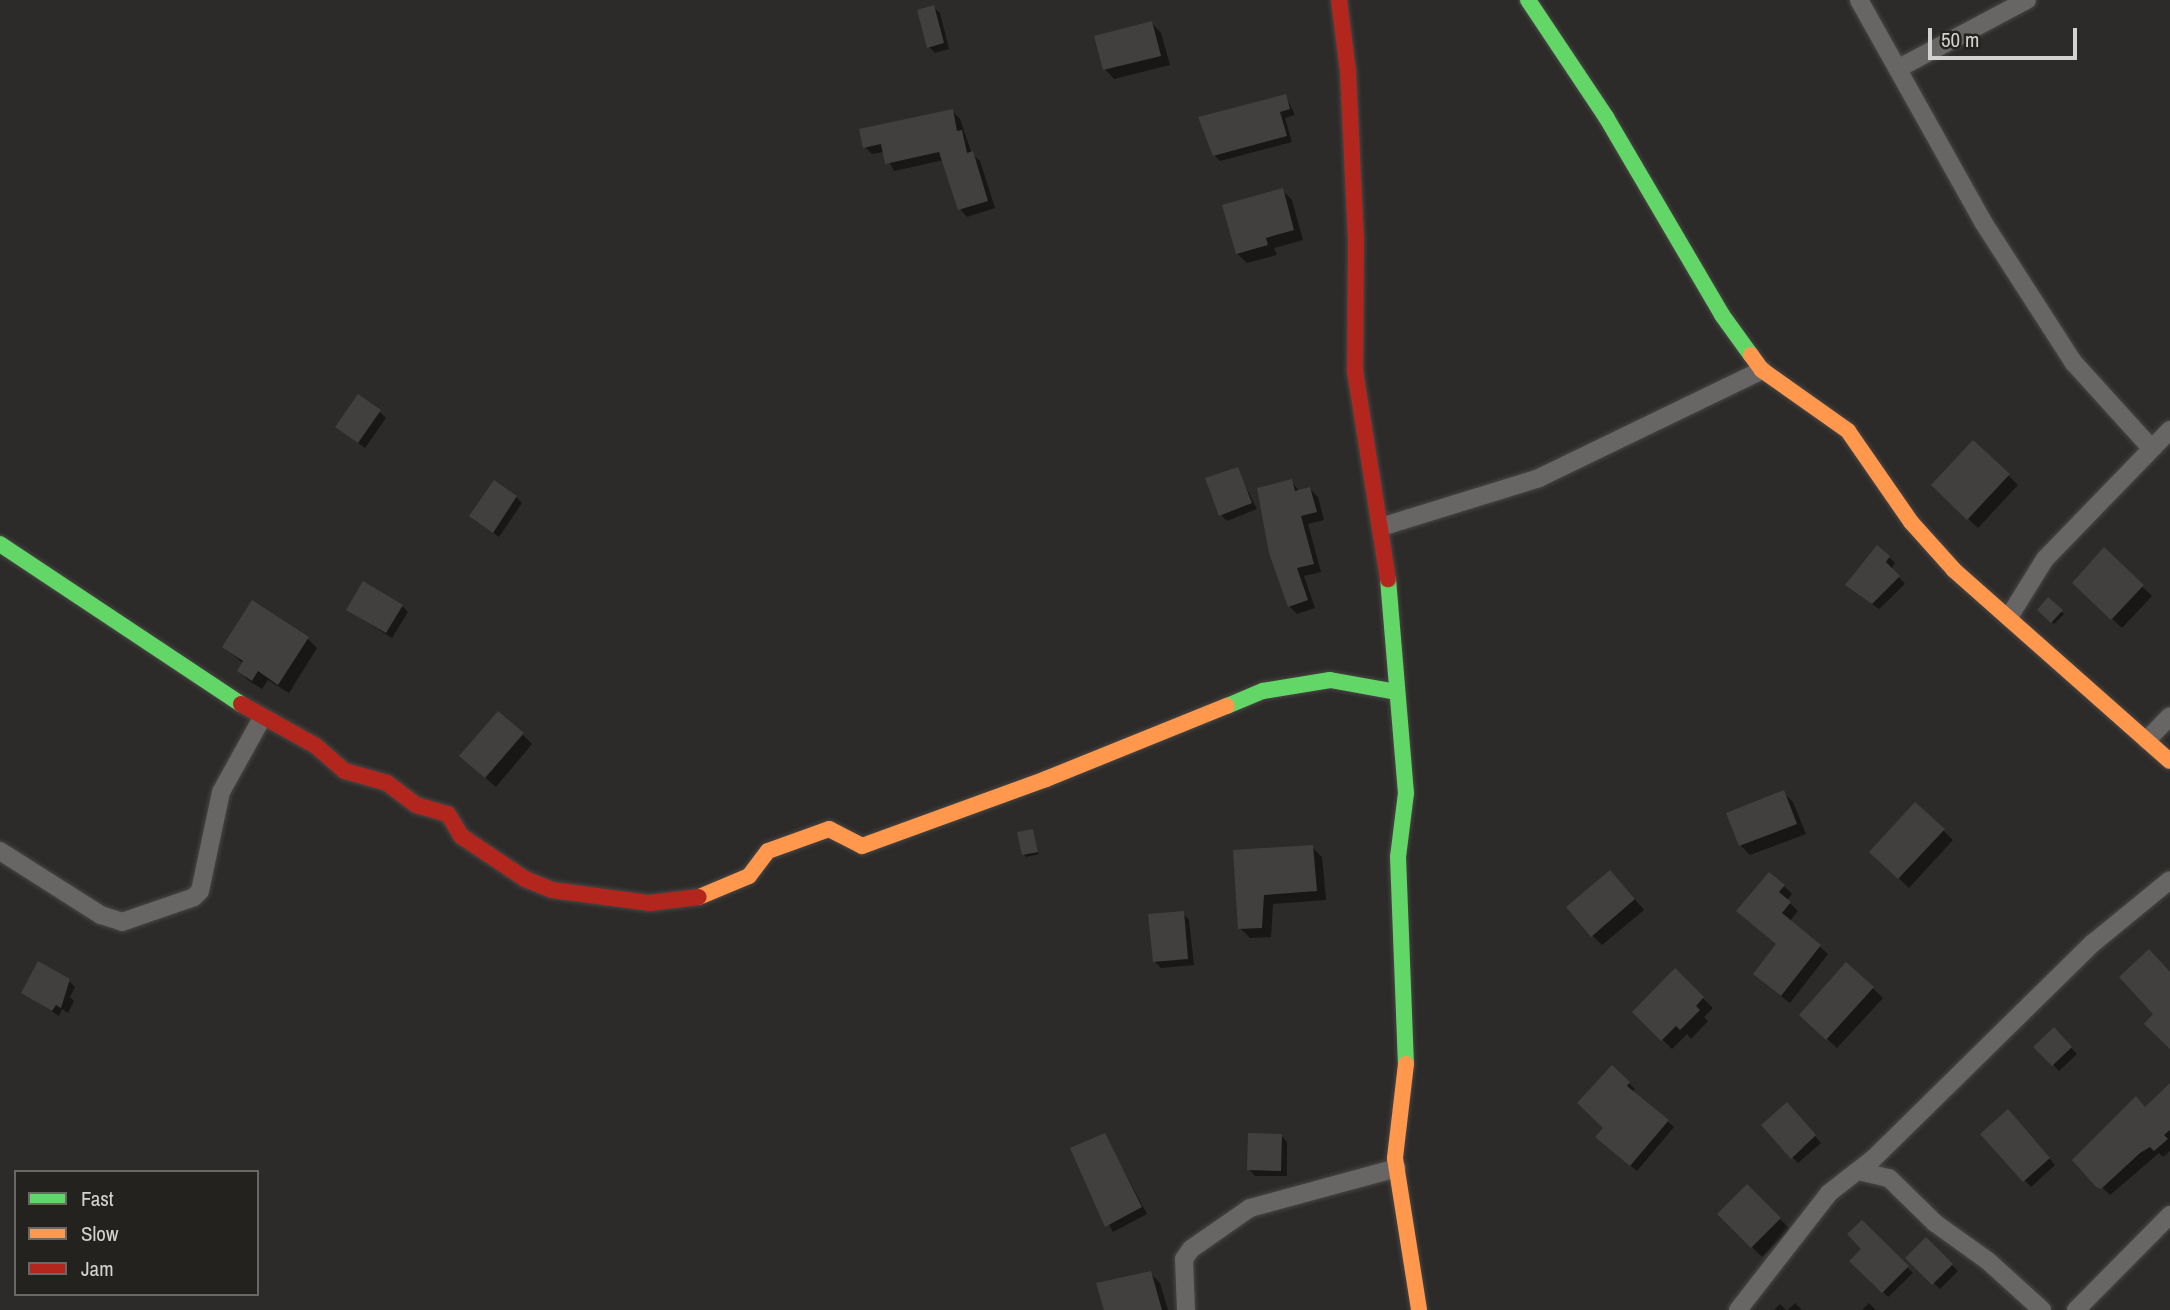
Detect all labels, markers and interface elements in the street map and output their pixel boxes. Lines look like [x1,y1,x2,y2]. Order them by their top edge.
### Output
scale bar [1932,14,2081,58]
text: 50 m [1941,25,1979,54]
legend [14,1170,259,1296]
text: Fast [81,1184,114,1213]
text: Slow [81,1219,118,1248]
text: Jam [81,1254,114,1283]

